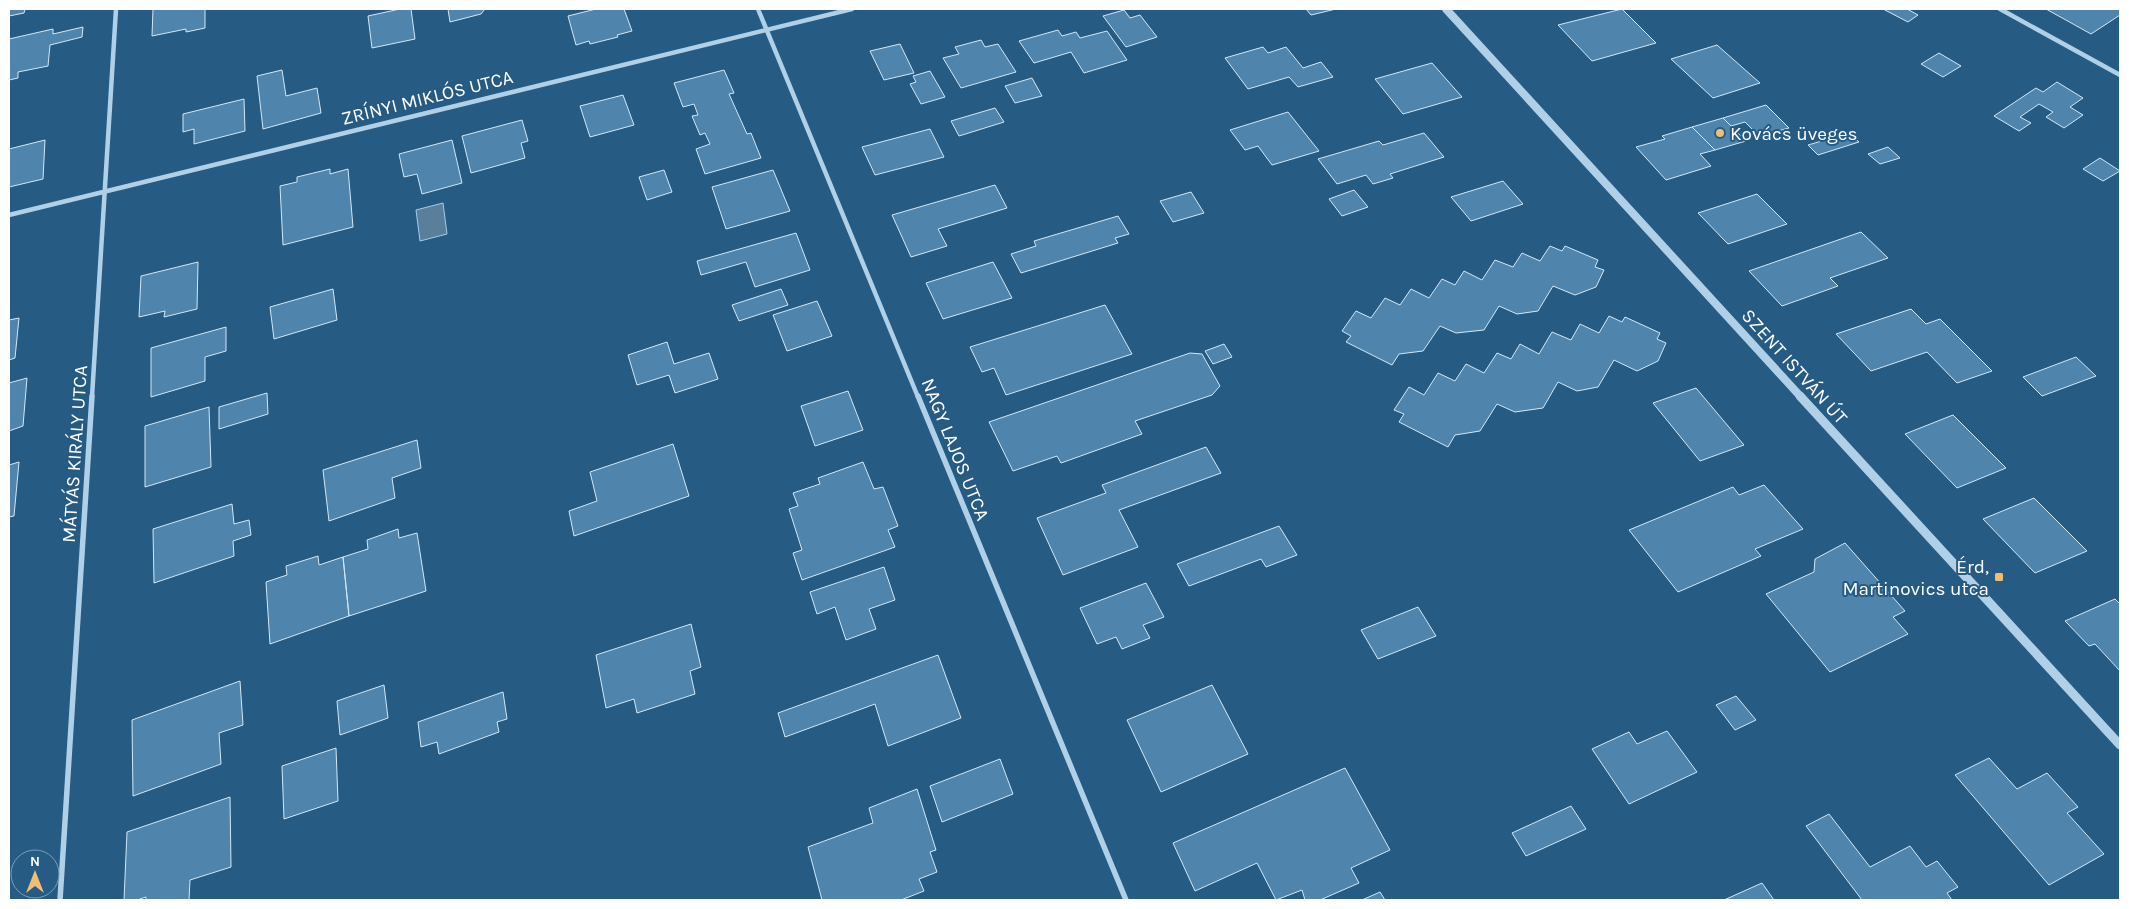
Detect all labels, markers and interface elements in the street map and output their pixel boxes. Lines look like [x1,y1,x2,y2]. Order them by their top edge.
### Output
street label: ZRÍNYI MIKLÓS UTCA [339,65,515,130]
place label: Kovács üveges [1730,123,1858,145]
marker: Kovács üveges [1714,127,1726,139]
street label: SZENT ISTVÁN ÚT [1737,304,1853,429]
street label: MÁTYÁS KIRÁLY UTCA [57,364,92,544]
street label: NAGY LAJOS UTCA [917,375,994,524]
place label: Érd, Martinovics utca [1843,555,1989,600]
marker: Érd, Martinovics utca [1993,571,2005,583]
north arrow [10,849,60,899]
text: N [30,853,40,870]

